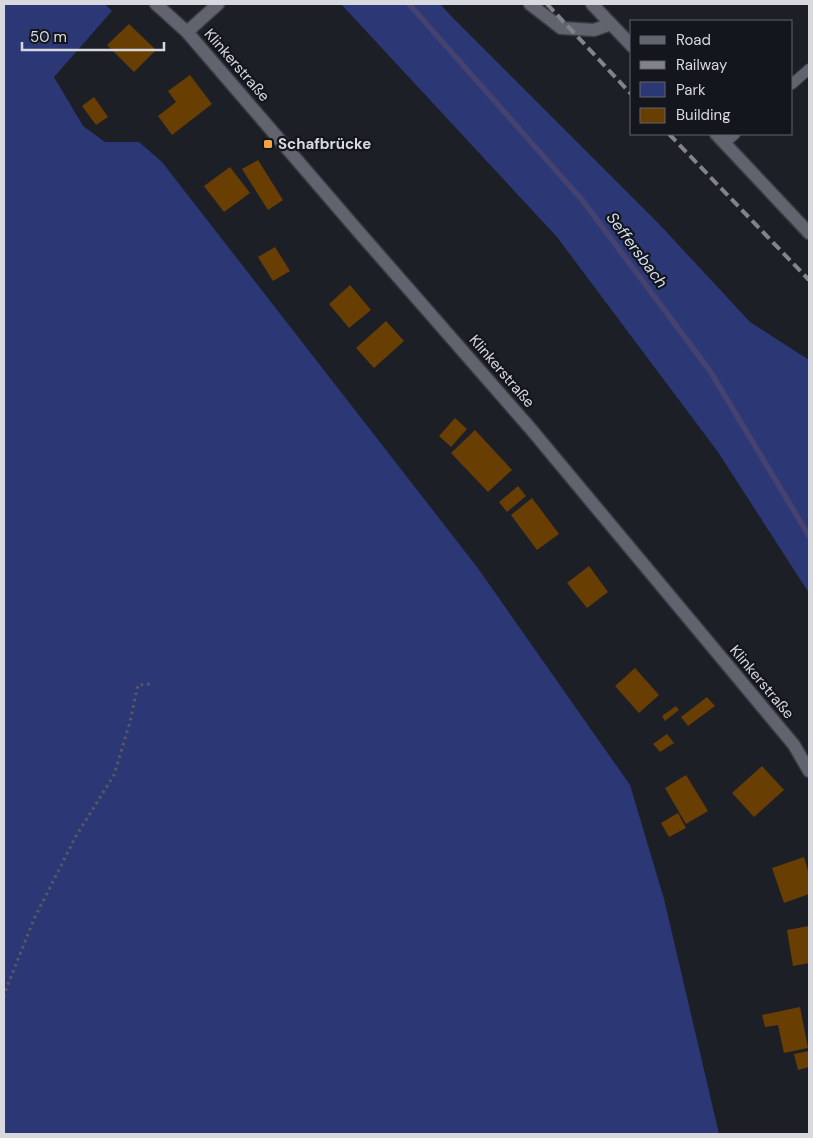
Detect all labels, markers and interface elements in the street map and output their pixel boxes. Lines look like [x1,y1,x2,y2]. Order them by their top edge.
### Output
scale bar [22,20,165,52]
legend [630,20,793,135]
street label: Klinkerstraße [200,24,274,106]
text: 50 m [30,27,67,47]
text: Road [676,30,711,50]
text: Railway [676,55,728,75]
text: Park [676,80,706,100]
text: Building [676,105,731,125]
place label: Schafbrücke [278,134,371,154]
marker: Schafbrücke [262,138,274,150]
water label: Seffersbach [602,208,672,292]
street label: Klinkerstraße [465,330,539,412]
street label: Klinkerstraße [725,641,799,723]

